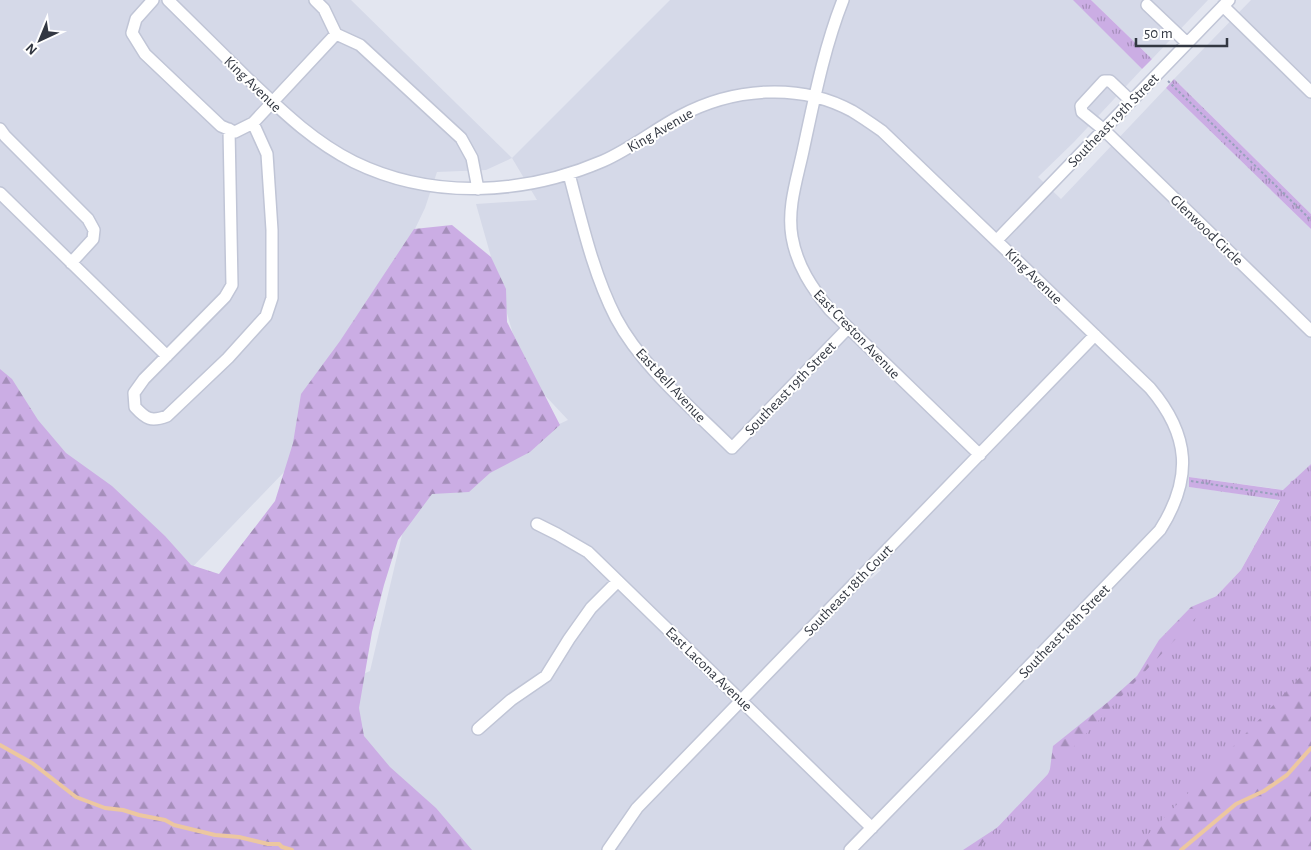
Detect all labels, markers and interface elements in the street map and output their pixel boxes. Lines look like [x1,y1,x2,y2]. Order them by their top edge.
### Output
north arrow [15,15,65,65]
scale bar [1136,15,1227,47]
text: 50 m [1144,26,1173,41]
text: N [23,40,40,57]
street label: King Avenue [221,54,284,115]
street label: Southeast 19th Street [1065,71,1162,170]
street label: King Avenue [625,106,696,155]
street label: Glenwood Circle [1167,192,1246,269]
street label: King Avenue [1002,246,1065,307]
street label: East Creston Avenue [811,287,903,382]
street label: Southeast 19th Street [742,339,839,438]
street label: East Bell Avenue [633,345,709,425]
street label: Southeast 18th Court [801,542,896,639]
street label: Southeast 18th Street [1016,582,1113,681]
street label: East Lacona Avenue [663,624,755,714]

